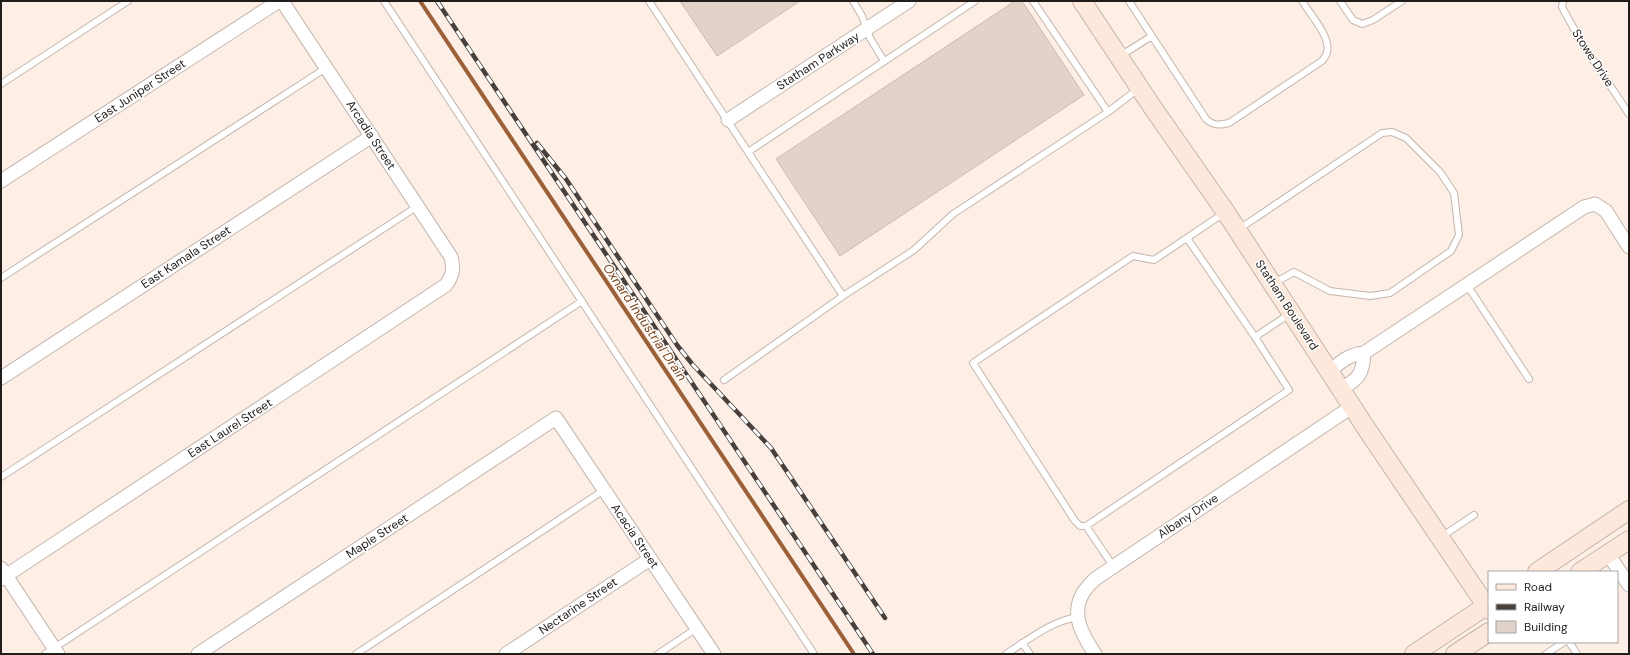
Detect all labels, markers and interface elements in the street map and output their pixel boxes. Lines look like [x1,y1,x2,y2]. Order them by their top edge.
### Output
street label: Stowe Drive [1568,26,1618,90]
street label: Statham Parkway [774,28,863,94]
street label: East Juniper Street [91,55,189,126]
street label: Arcadia Street [343,97,400,173]
street label: East Kamala Street [138,222,234,292]
street label: Statham Boulevard [1252,257,1322,353]
water label: Oxnard Industrial Drain [599,260,691,384]
street label: East Laurel Street [185,395,276,461]
street label: Albany Drive [1155,490,1222,542]
street label: Acacia Street [608,501,663,572]
street label: Maple Street [343,510,411,562]
legend [1488,571,1618,643]
street label: Nectarine Street [536,574,621,638]
text: Road [1524,579,1552,595]
text: Railway [1524,599,1565,615]
text: Building [1524,619,1568,635]

